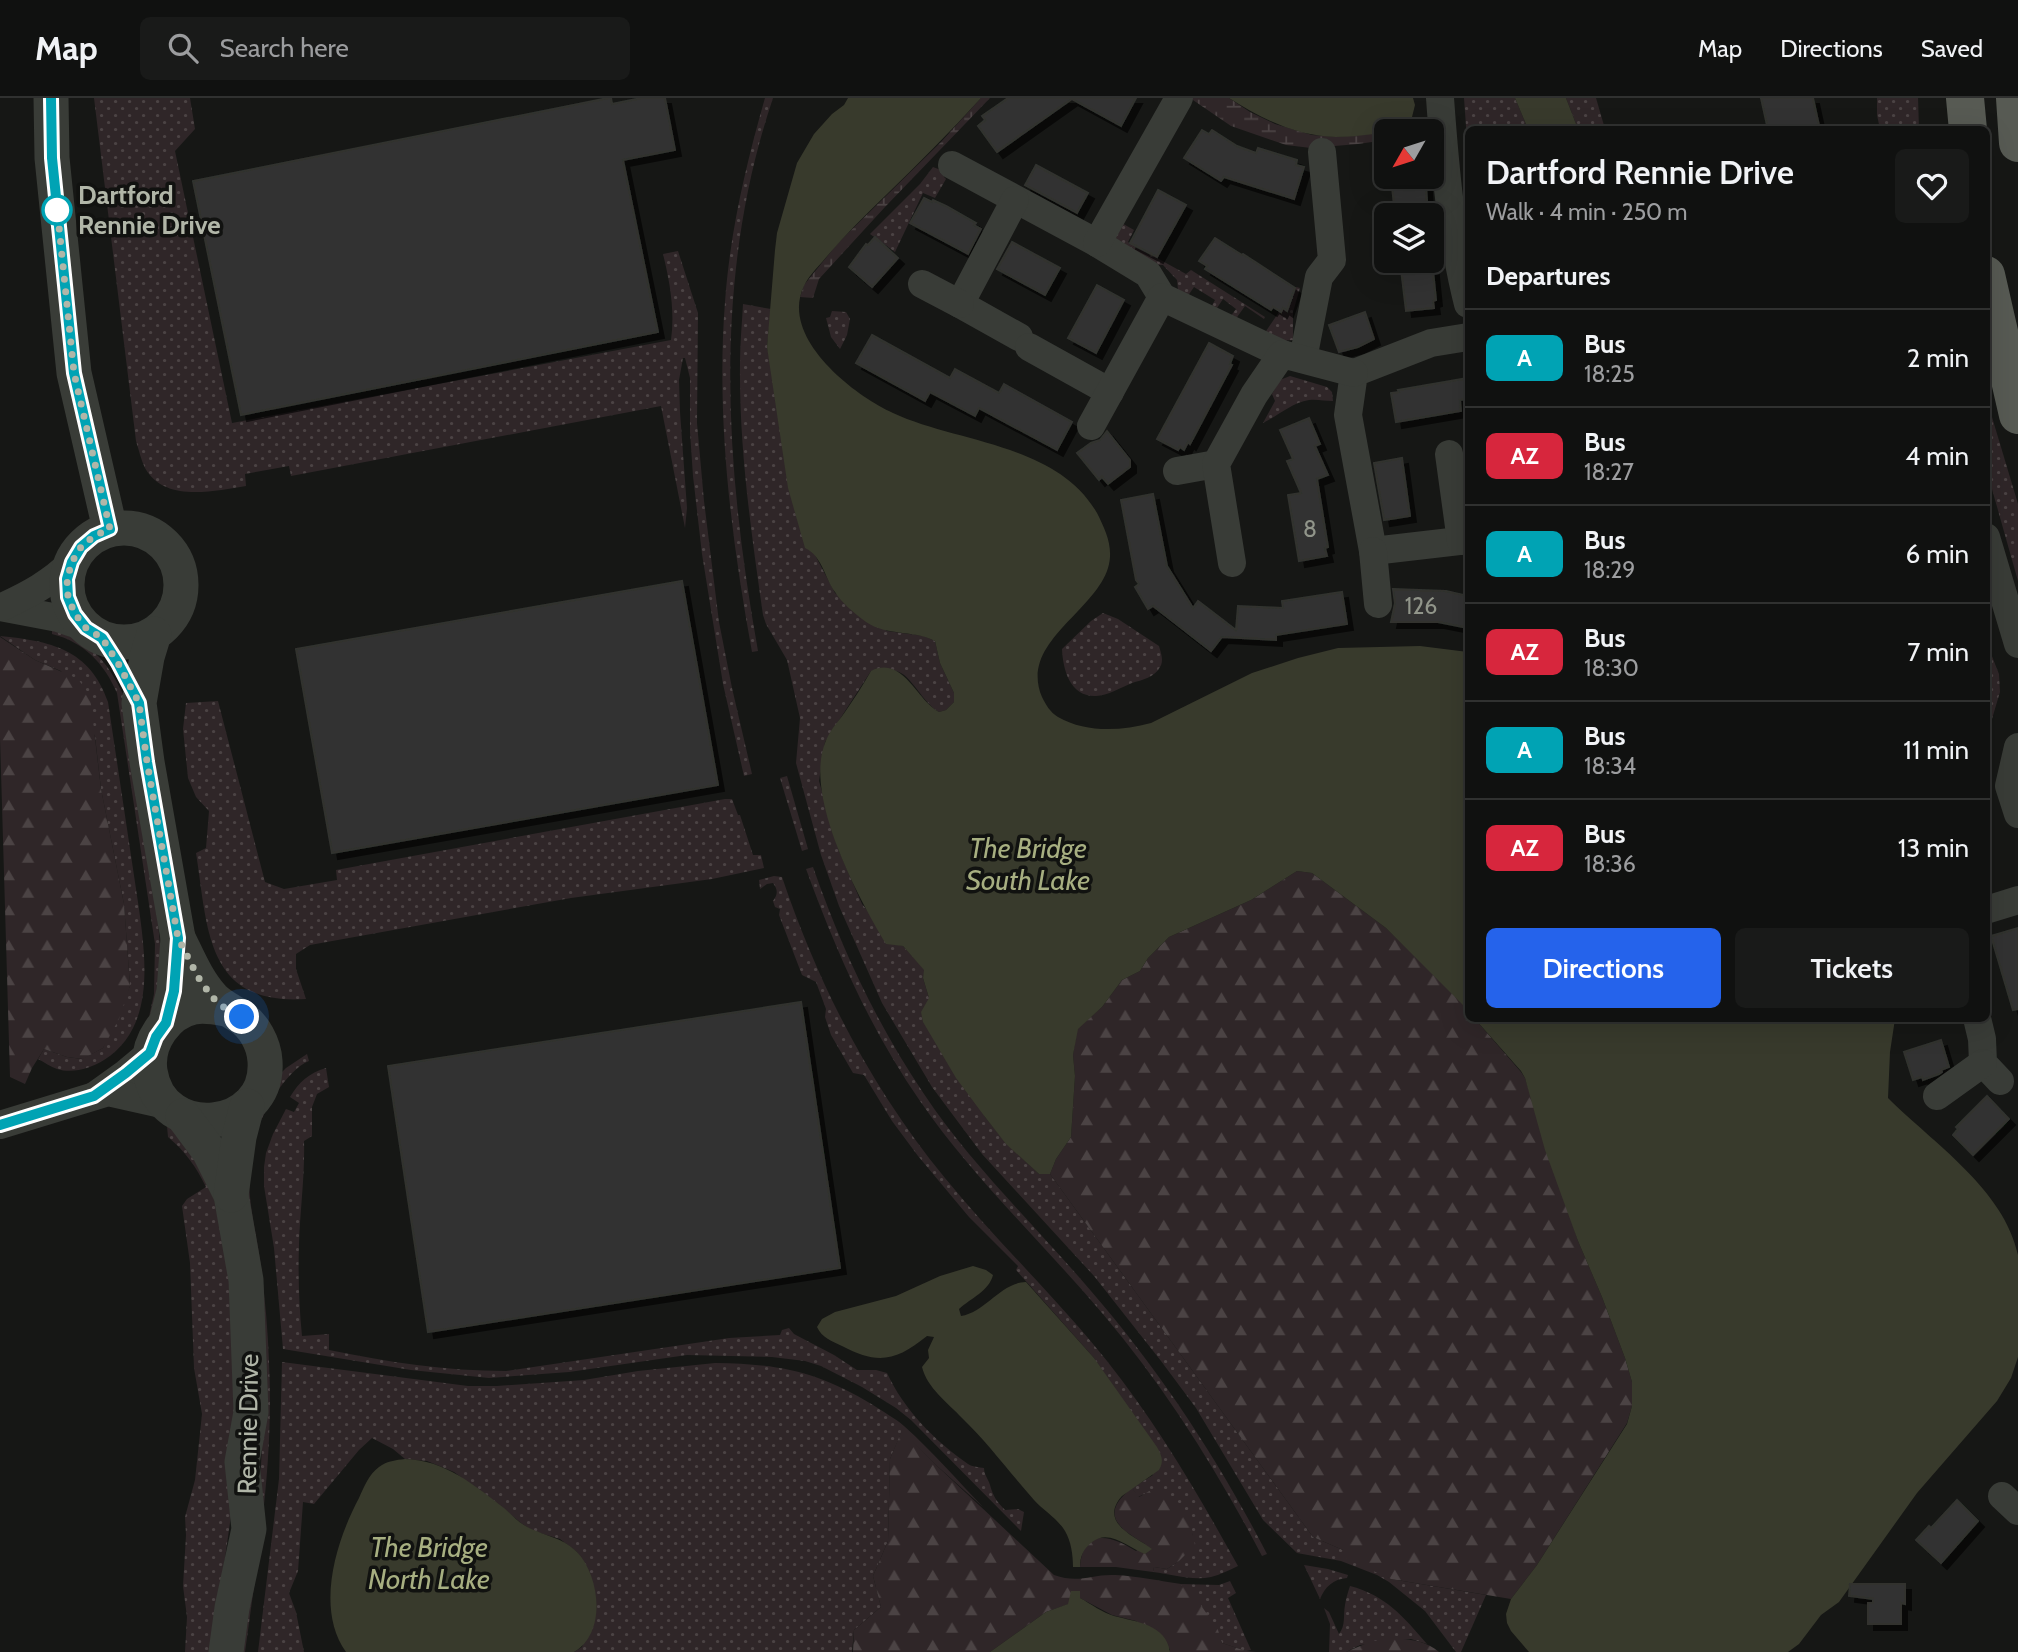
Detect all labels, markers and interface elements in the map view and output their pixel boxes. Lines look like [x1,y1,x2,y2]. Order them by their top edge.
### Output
search box [140,17,630,80]
text: Map [35,28,98,68]
icon: search [164,29,202,67]
text: Search here [220,32,349,64]
text: Map [1698,34,1742,63]
text: Directions [1780,34,1883,63]
text: Saved [1921,34,1983,63]
north arrow [1374,119,1444,189]
map controls [1374,119,1444,273]
button: heart [1895,149,1969,223]
text: Dartford Rennie Drive [1486,152,1794,192]
place label: Dartford Rennie Drive [78,179,221,241]
marker: Dartford Rennie Drive [42,195,72,225]
text: Walk · 4 min · 250 m [1486,198,1688,226]
button: layers [1374,203,1444,273]
text: Departures [1486,260,1610,292]
text: Bus [1584,328,1625,360]
text: 2 min [1907,342,1969,374]
text: A [1517,343,1532,372]
text: 18:25 [1584,360,1635,388]
text: Bus [1584,426,1625,458]
text: 4 min [1905,440,1969,472]
text: AZ [1510,441,1539,470]
text: 18:27 [1584,458,1634,486]
house number: 8 [1303,515,1317,543]
text: Bus [1584,524,1625,556]
text: 6 min [1906,538,1969,570]
text: A [1517,539,1532,568]
text: 18:29 [1584,556,1635,584]
house number: 126 [1405,592,1437,620]
text: Bus [1584,622,1625,654]
text: 7 min [1907,636,1969,668]
text: AZ [1510,637,1539,666]
text: 18:30 [1584,654,1639,682]
text: Bus [1584,720,1625,752]
text: 11 min [1903,734,1969,766]
text: A [1517,735,1532,764]
text: 18:34 [1584,752,1636,780]
text: Bus [1584,818,1625,850]
water label: The Bridge South Lake [966,831,1090,897]
text: 13 min [1898,832,1969,864]
text: AZ [1510,833,1539,862]
text: 18:36 [1584,850,1636,878]
button: Directions [1486,928,1721,1008]
button: Tickets [1735,928,1969,1008]
your location [224,999,259,1034]
street label: Rennie Drive [231,1353,265,1495]
water label: The Bridge North Lake [368,1530,490,1596]

